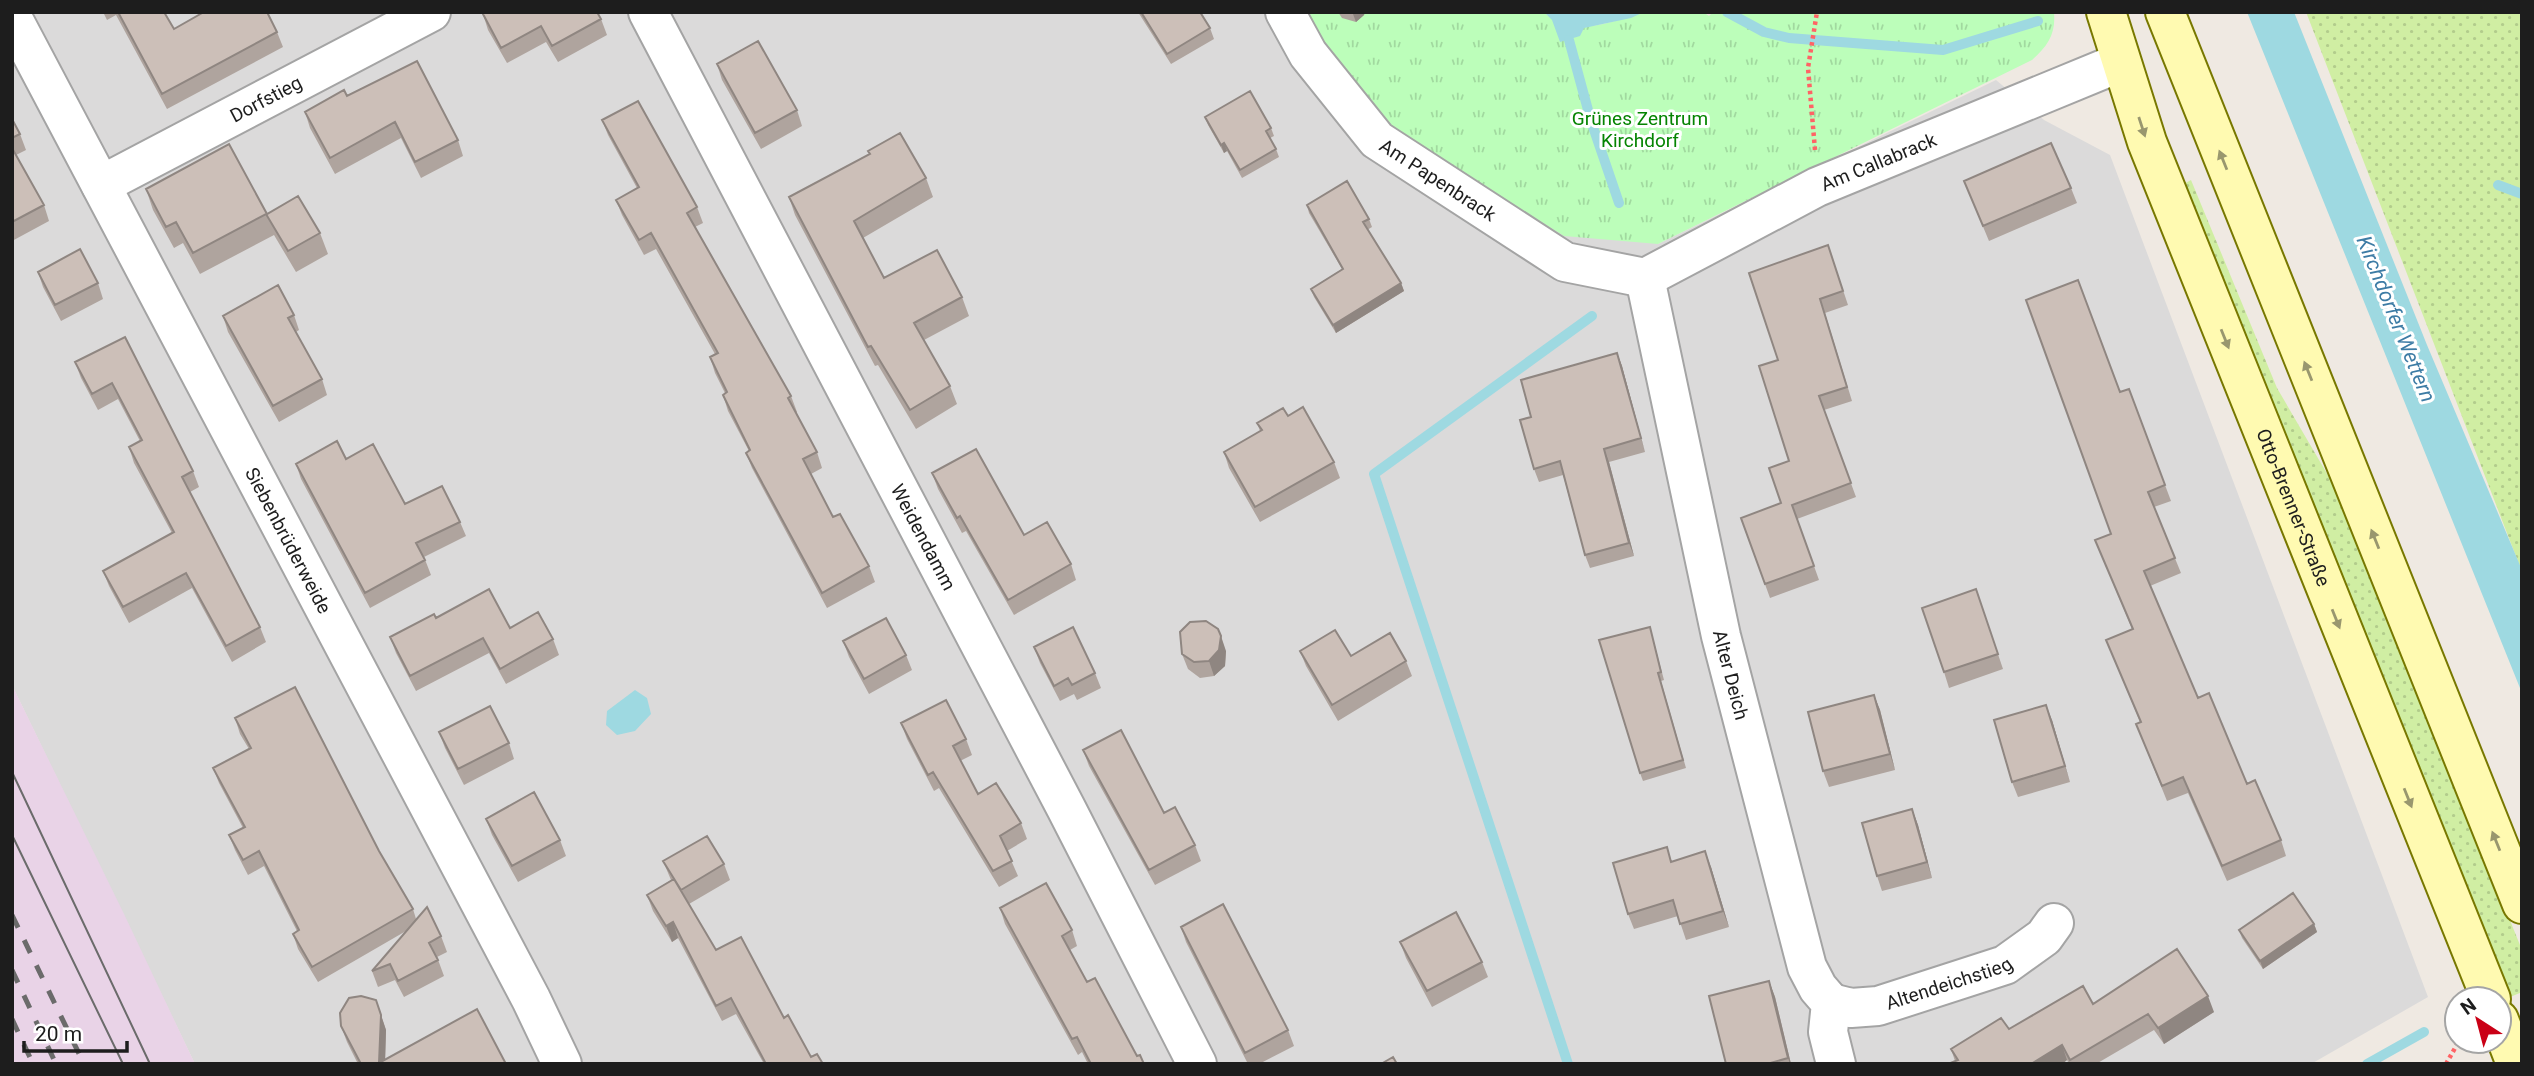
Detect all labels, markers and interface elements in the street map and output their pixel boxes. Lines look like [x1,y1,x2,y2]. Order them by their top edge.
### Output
street label: Dorfstieg [226,70,306,127]
park label: Grünes Zentrum Kirchdorf [1572,107,1708,152]
one-way arrow [2137,117,2148,138]
street label: Am Callabrack [1817,128,1940,196]
street label: Am Papenbrack [1376,134,1501,226]
one-way arrow [2218,149,2229,170]
water label: Kirchdorfer Wettern [2352,232,2440,406]
one-way arrow [2220,328,2231,349]
one-way arrow [2302,361,2313,382]
street label: Otto-Brenner-Straße [2252,425,2336,589]
street label: Siebenbrüderweide [241,463,337,617]
street label: Weidendamm [886,480,961,594]
one-way arrow [2370,528,2381,549]
one-way arrow [2331,608,2342,629]
street label: Alter Deich [1708,627,1754,722]
one-way arrow [2403,788,2414,809]
one-way arrow [2491,830,2502,851]
street label: Altendeichstieg [1883,952,2017,1014]
north arrow [2443,985,2513,1055]
text: N [2456,993,2480,1020]
scale bar [24,1010,128,1054]
text: 20 m [35,1022,82,1046]

